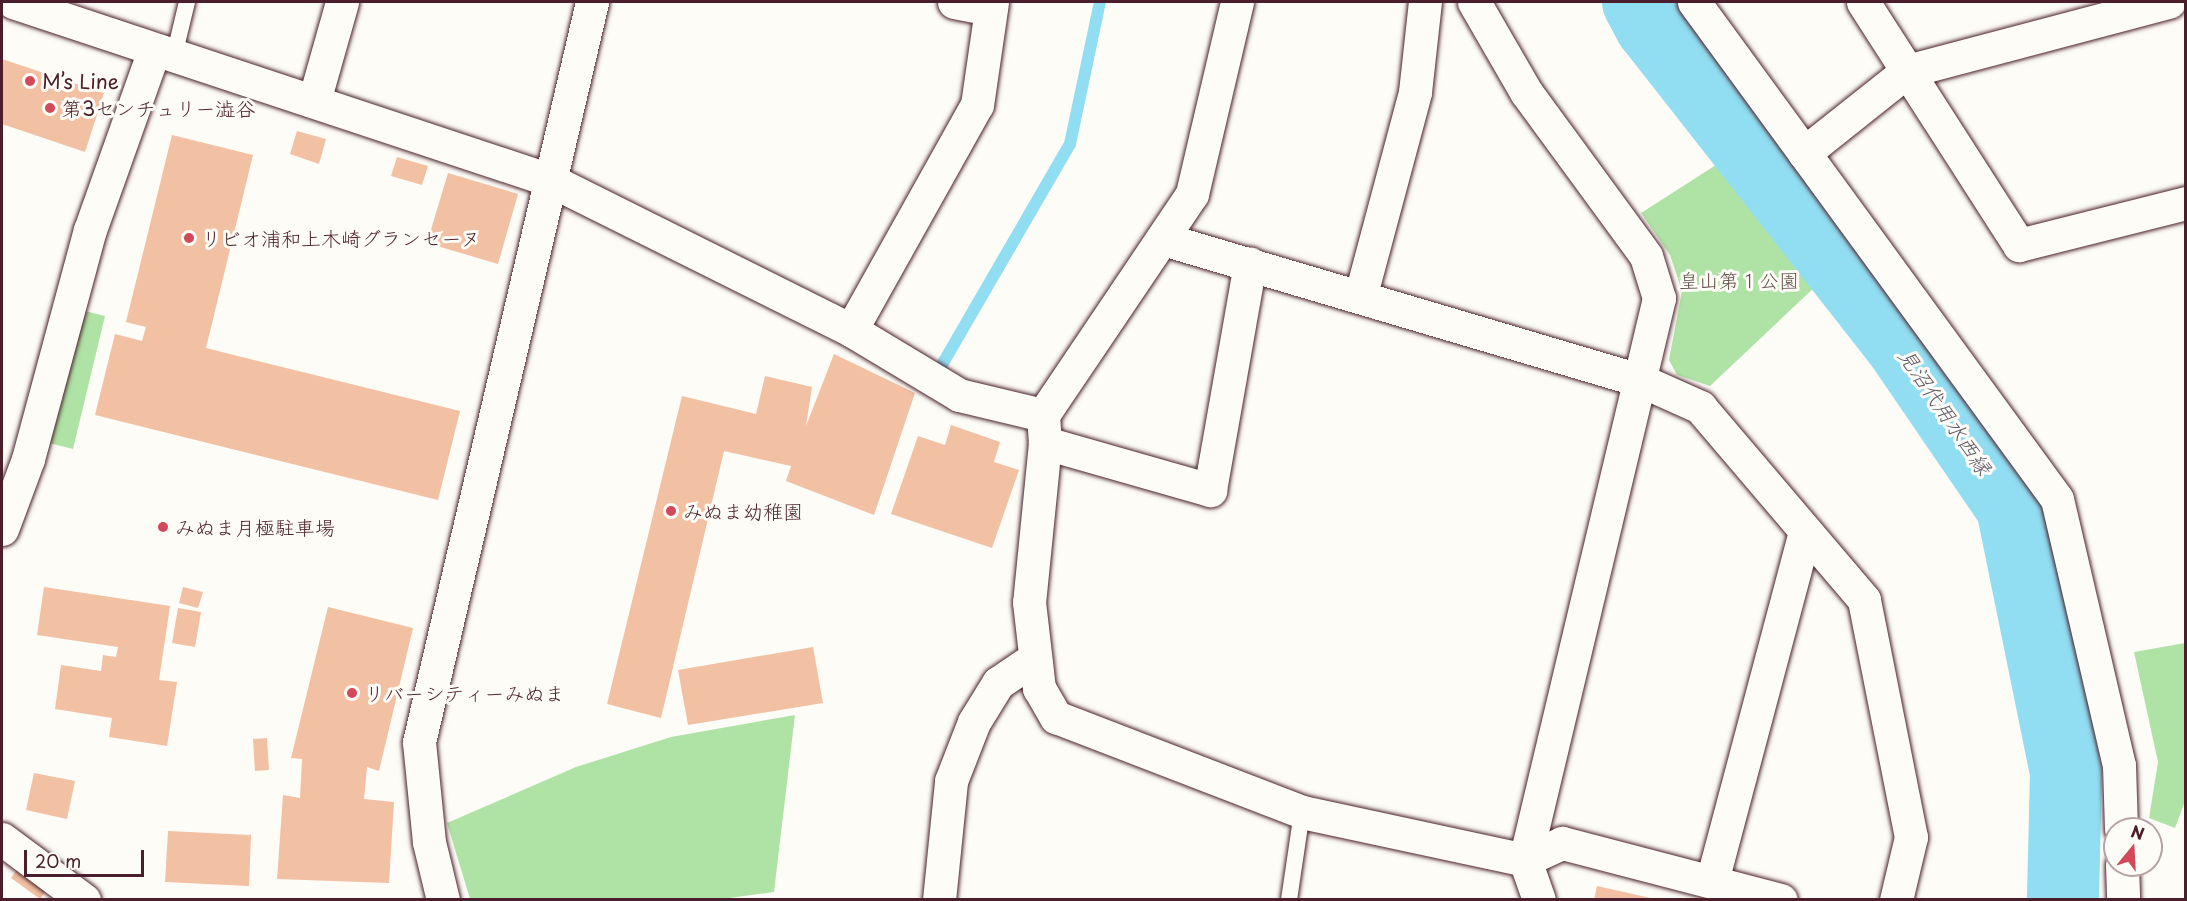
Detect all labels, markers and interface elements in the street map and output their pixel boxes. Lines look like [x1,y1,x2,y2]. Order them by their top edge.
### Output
place label: M’s Line [42,69,119,93]
marker: M’s Line [23,74,37,88]
place label: 第3センチュリー澁谷 [62,96,255,120]
marker: 第3センチュリー澁谷 [43,101,57,115]
place label: リビオ浦和上木崎グランセーヌ [201,226,481,250]
marker: リビオ浦和上木崎グランセーヌ [182,231,196,245]
park label: 皇山第１公園 [1679,268,1799,292]
water label: 見沼代用水西縁 [1894,343,1998,479]
place label: みぬま幼稚園 [683,499,803,523]
marker: みぬま幼稚園 [664,504,678,518]
place label: みぬま月極駐車場 [175,515,335,539]
marker: みぬま月極駐車場 [156,520,170,534]
place label: リバーシティーみぬま [364,681,564,705]
marker: リバーシティーみぬま [345,686,359,700]
north arrow [2103,817,2163,877]
text: N [2128,818,2148,845]
scale bar [27,838,147,876]
text: 20 m [35,847,81,874]

